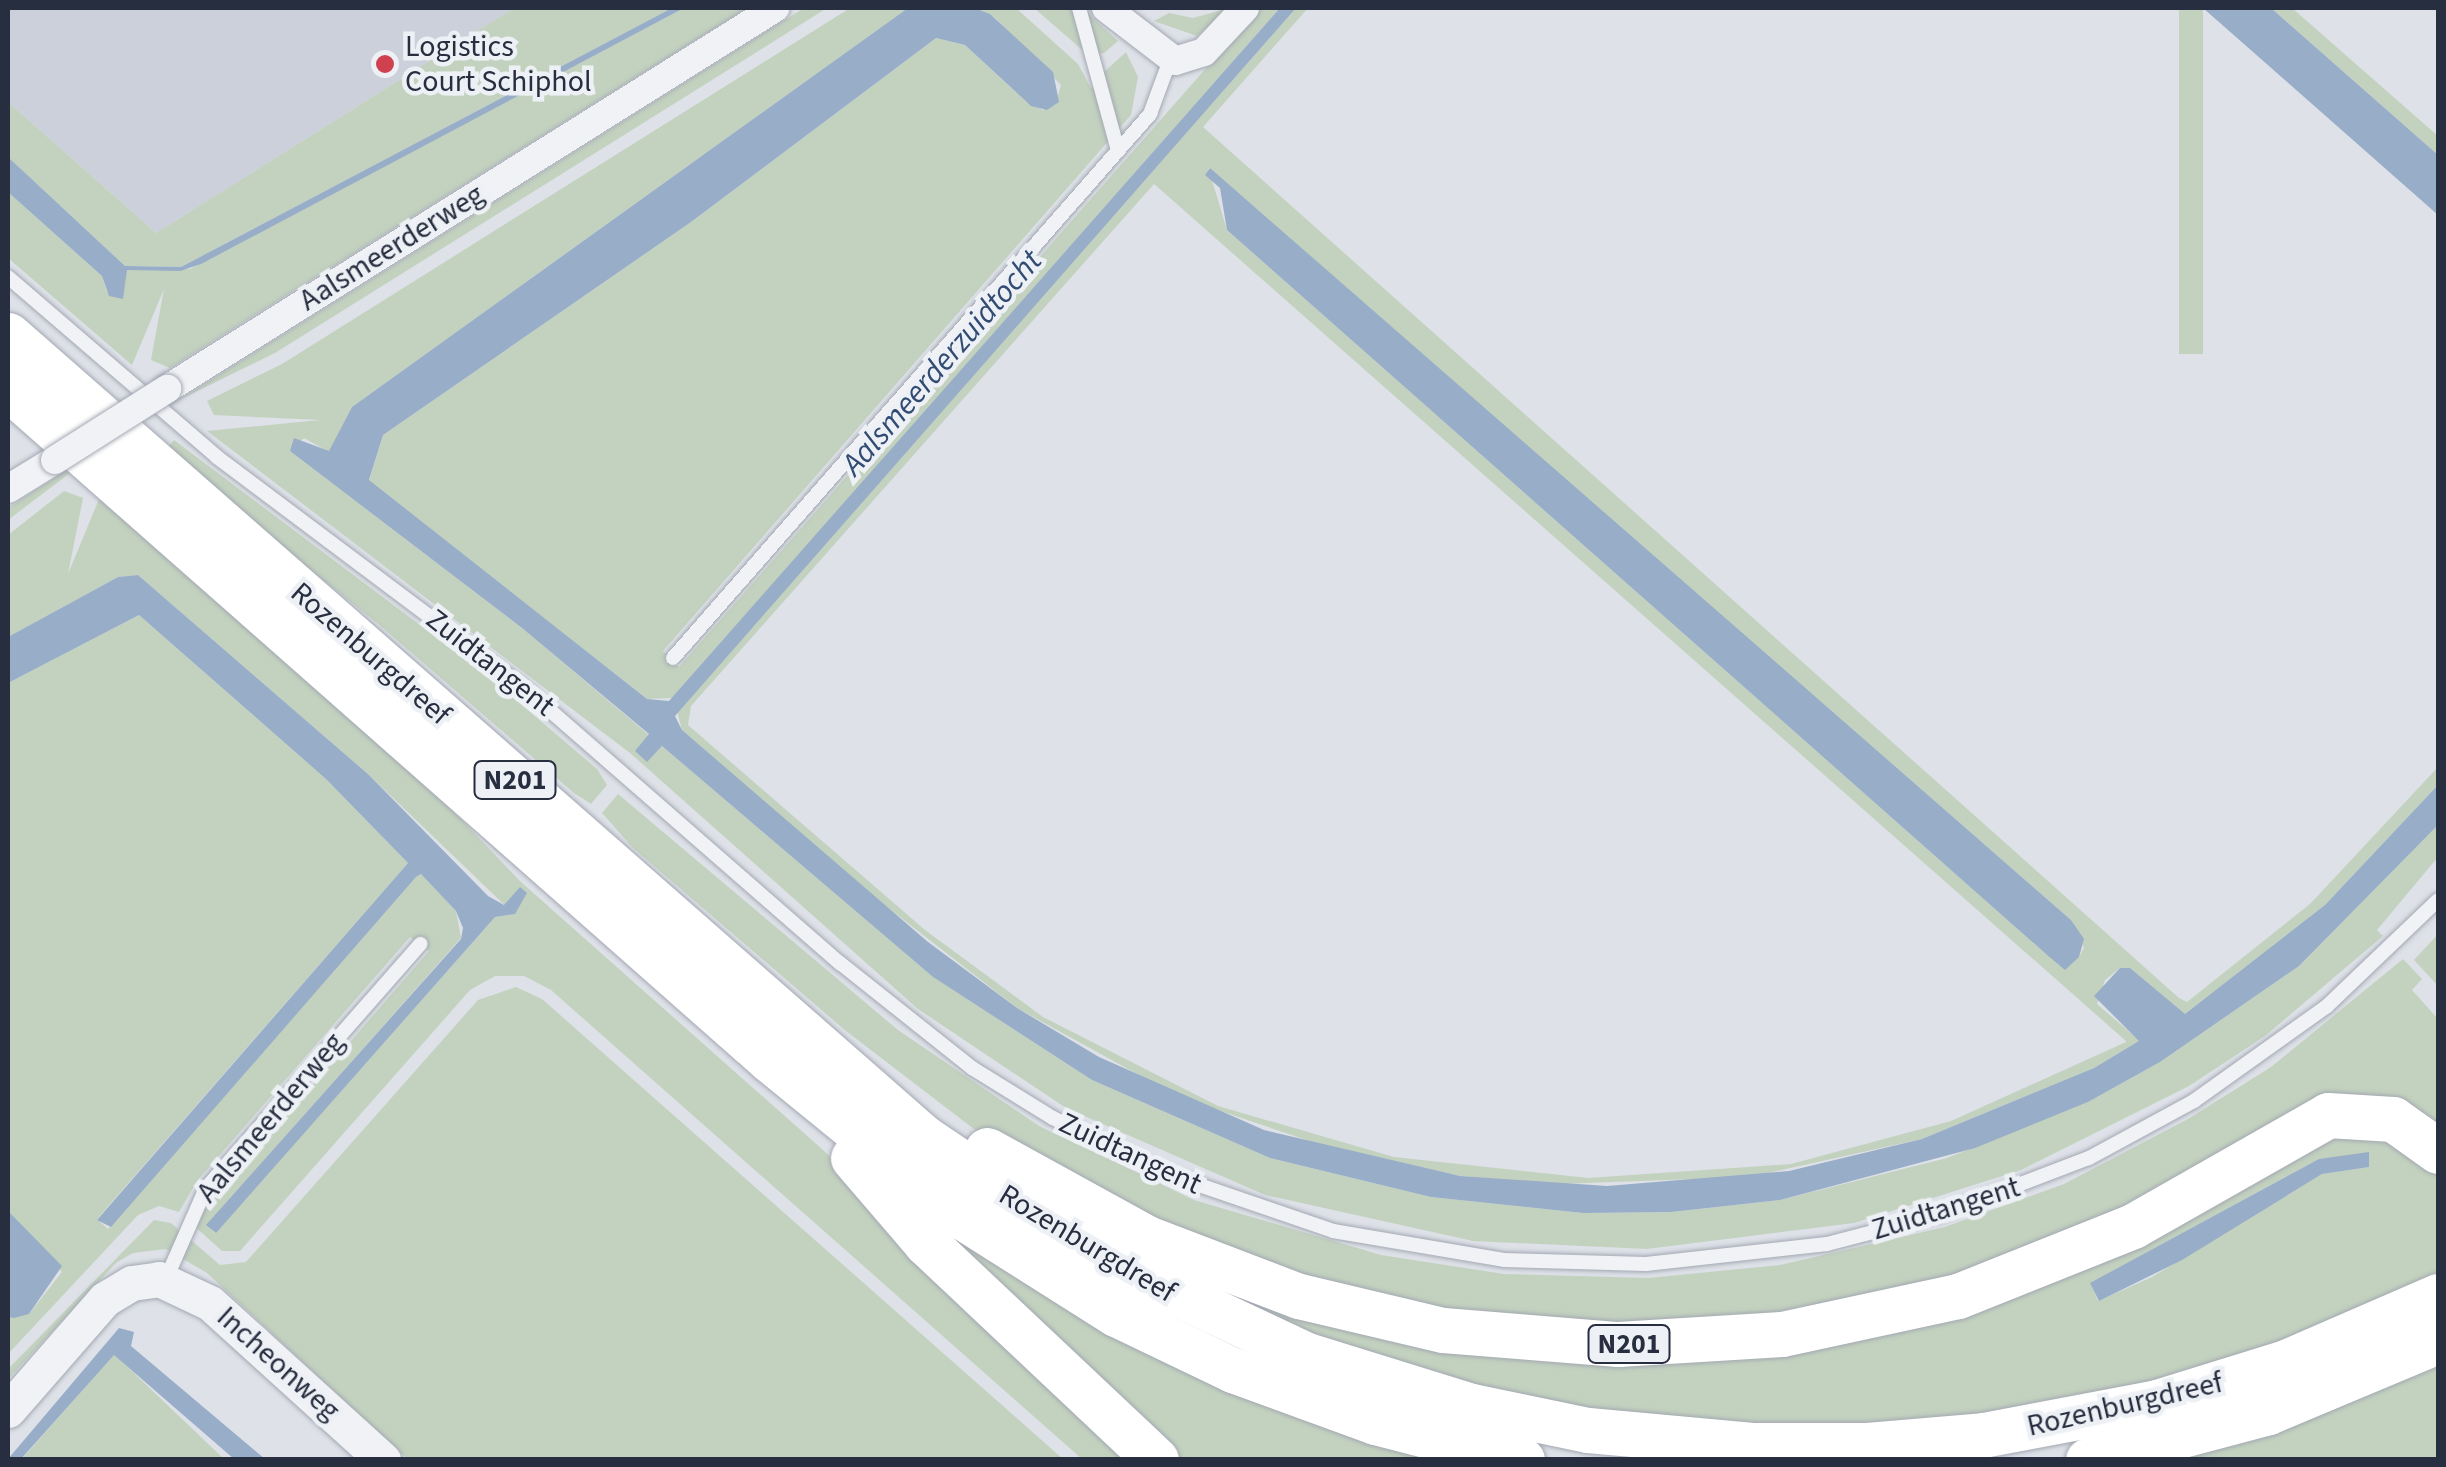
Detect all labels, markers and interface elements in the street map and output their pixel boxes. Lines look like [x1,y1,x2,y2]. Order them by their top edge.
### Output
place label: Logistics Court Schiphol [405,29,592,100]
marker: Logistics Court Schiphol [374,53,396,75]
street label: Aalsmeerderweg [293,177,491,319]
water label: Aalsmeerderzuidtocht [834,243,1050,483]
street label: Rozenburgdreef [283,575,457,733]
street label: Zuidtangent [419,602,561,724]
road number: N201 [472,757,558,803]
street label: Aalsmeerderweg [189,1026,353,1210]
street label: Zuidtangent [1053,1105,1207,1203]
street label: Zuidtangent [1868,1169,2024,1249]
street label: Rozenburgdreef [992,1177,1182,1311]
street label: Incheonweg [209,1299,347,1429]
road number: N201 [1586,1321,1672,1367]
street label: Rozenburgdreef [2024,1365,2226,1445]

